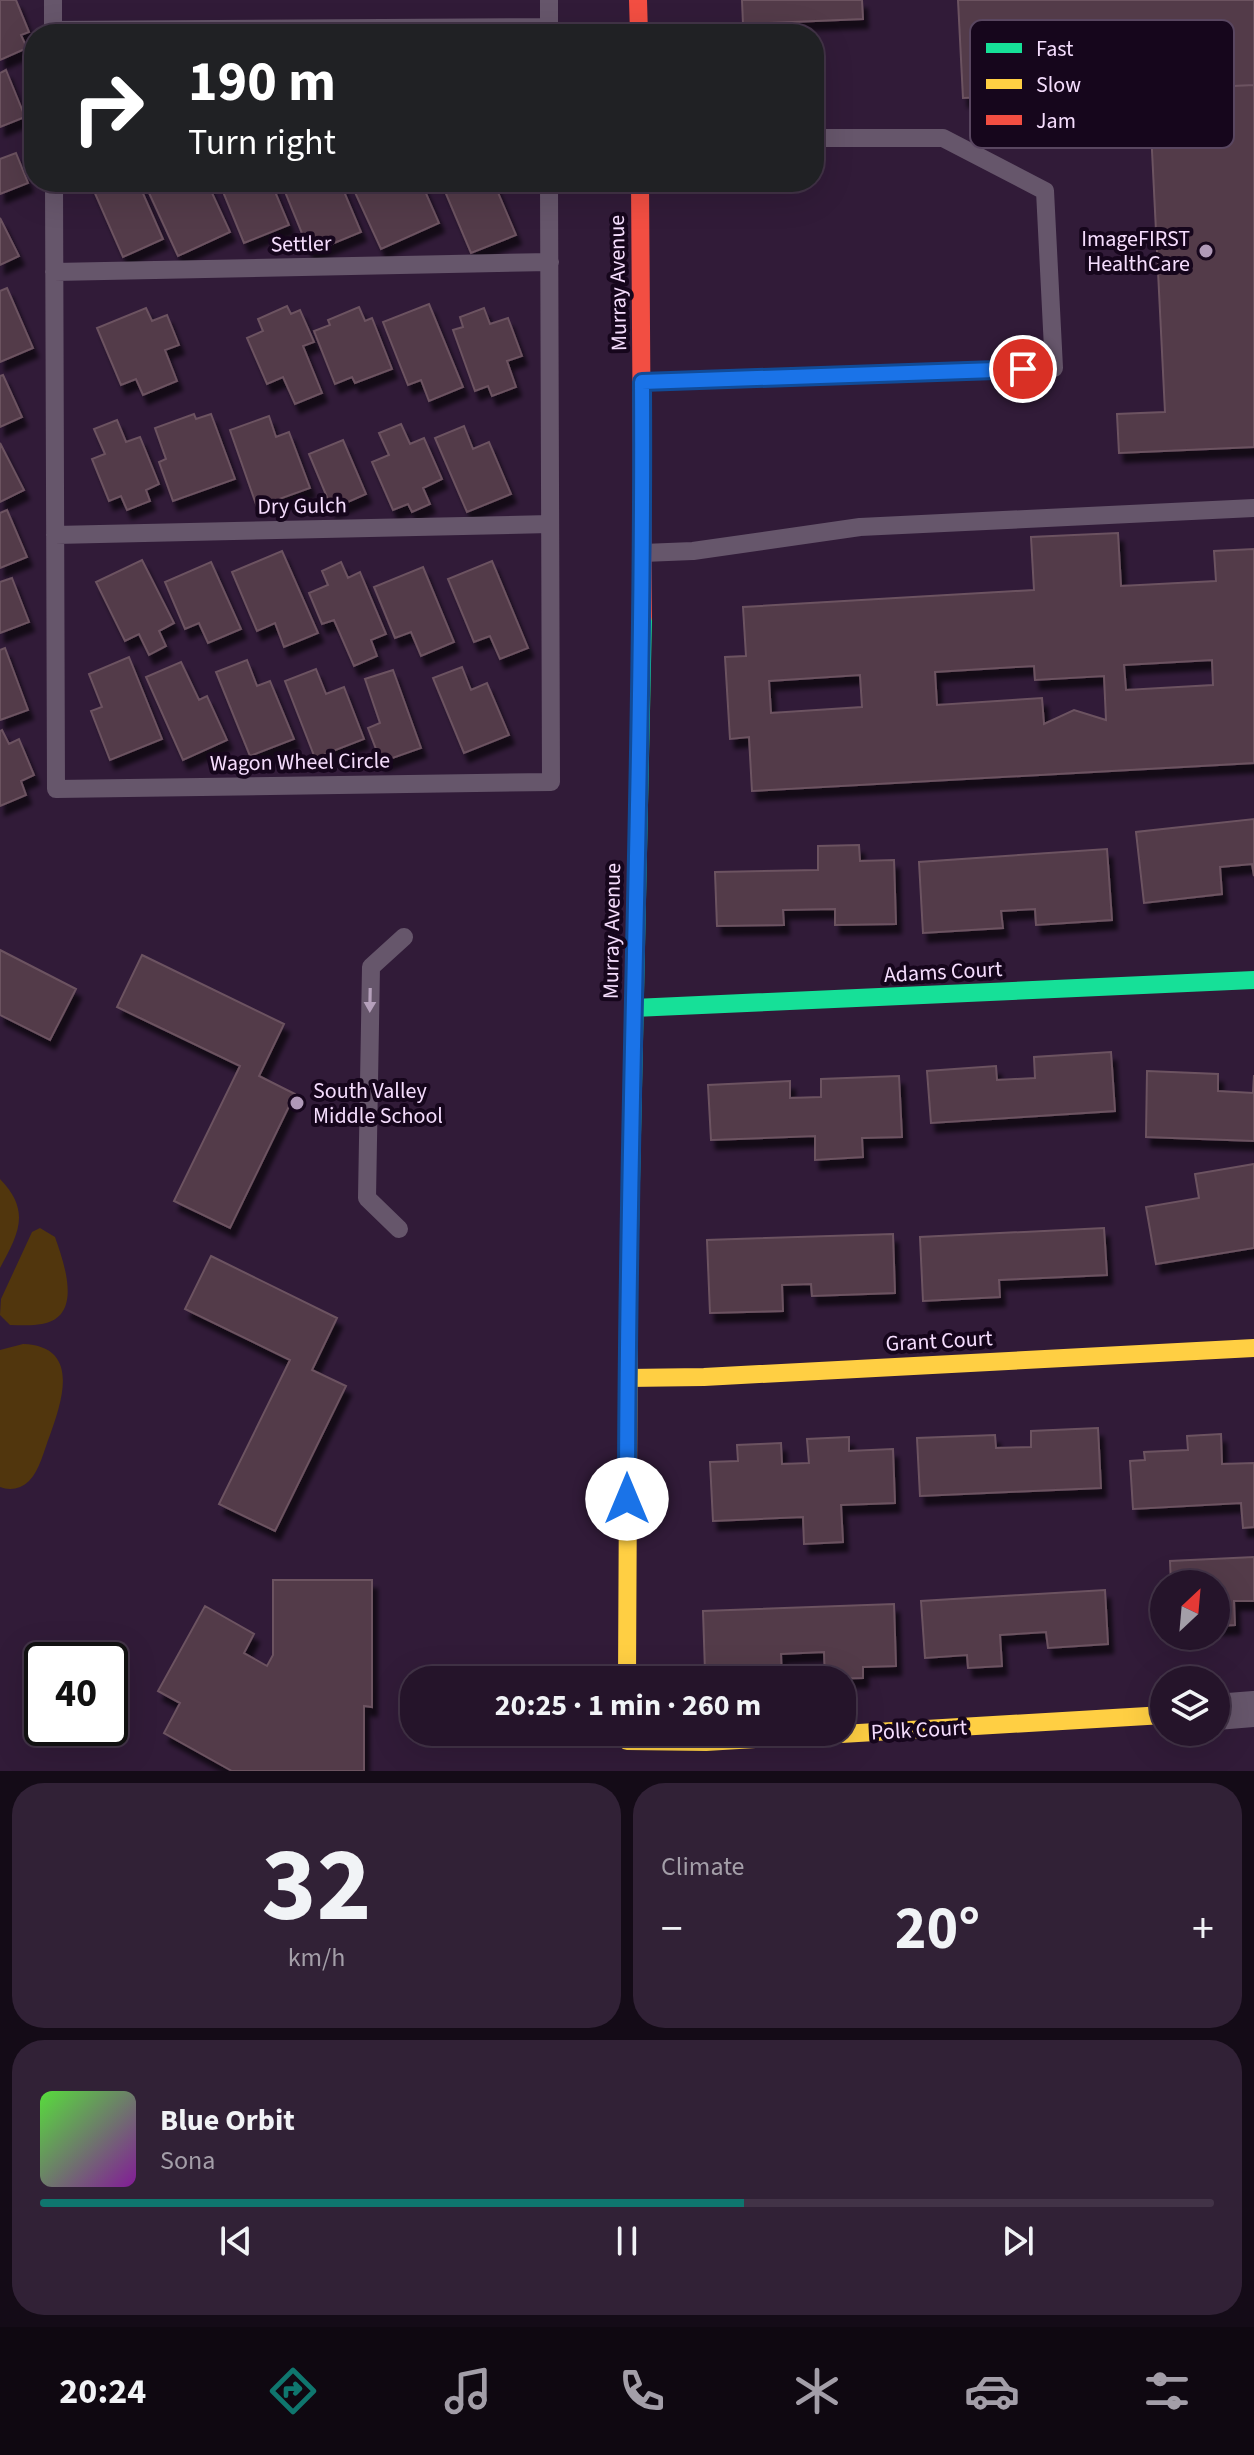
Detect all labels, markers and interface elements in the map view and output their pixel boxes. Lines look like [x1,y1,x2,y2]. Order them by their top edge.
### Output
legend [970,20,1234,148]
text: Fast [1036,33,1074,65]
text: 190 m [188,43,336,122]
icon: right [56,56,160,160]
text: Slow [1036,69,1081,101]
text: Jam [1036,105,1076,137]
text: Turn right [188,117,336,168]
street label: Murray Avenue [601,214,635,351]
place label: ImageFIRST HealthCare [1081,223,1190,280]
street label: Settler [270,227,332,261]
marker: ImageFIRST HealthCare [1197,242,1215,260]
pin [989,335,1057,403]
icon: arrive [1001,347,1045,391]
street label: Dry Gulch [257,489,347,523]
street label: Wagon Wheel Circle [210,744,390,780]
street label: Murray Avenue [595,863,629,999]
street label: Adams Court [883,953,1004,991]
one-way arrow [364,988,377,1013]
place label: South Valley Middle School [313,1075,443,1132]
marker: South Valley Middle School [288,1094,306,1112]
street label: Grant Court [885,1322,994,1360]
position arrow [585,1457,669,1541]
north arrow [1150,1570,1230,1650]
map controls [1150,1570,1230,1746]
speed limit sign: 40 [24,1642,128,1746]
button: layers [1150,1666,1230,1746]
text: 20:25 · 1 min · 260 m [495,1684,761,1727]
street label: Polk Court [870,1711,969,1748]
text: 32 [262,1813,371,1961]
text: Climate [661,1848,745,1885]
text: 20° [895,1887,980,1972]
text: − [661,1898,683,1961]
text: + [1192,1898,1214,1961]
text: km/h [288,1939,345,1976]
text: Blue Orbit [160,2099,295,2142]
text: Sona [160,2142,215,2179]
icon: previous [214,2219,258,2263]
icon: pause [605,2219,649,2263]
icon: next [996,2219,1040,2263]
icon: directions [265,2363,321,2419]
icon: music [440,2363,496,2419]
icon: phone [614,2363,670,2419]
icon: climate [789,2363,845,2419]
icon: car [964,2363,1020,2419]
icon: filters [1139,2363,1195,2419]
text: 20:24 [59,2366,146,2417]

